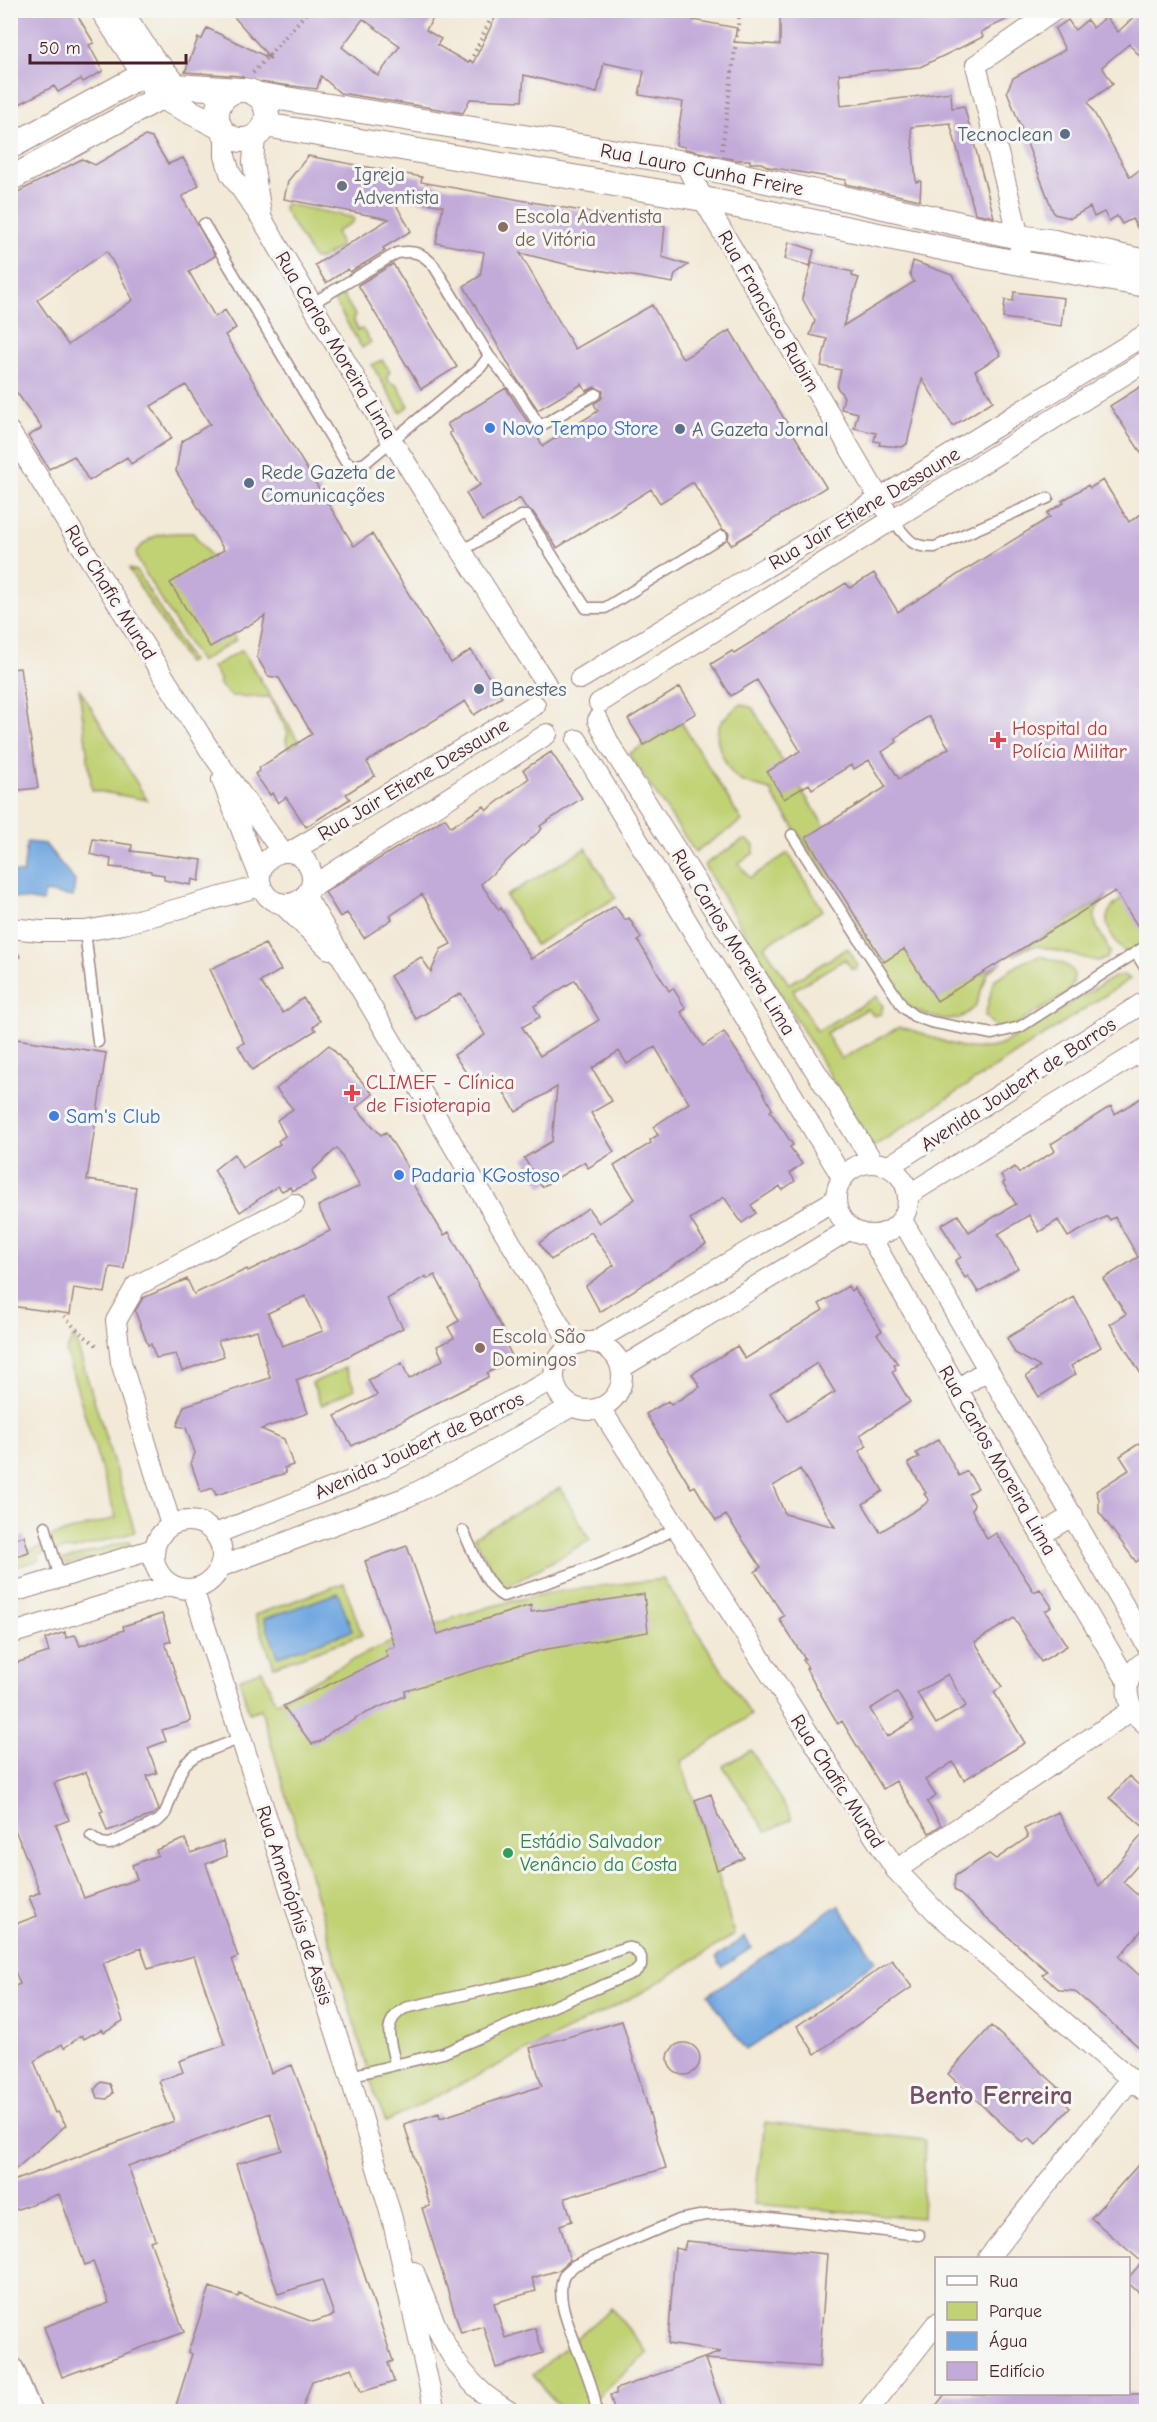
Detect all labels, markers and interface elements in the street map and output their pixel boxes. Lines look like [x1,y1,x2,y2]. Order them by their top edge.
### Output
scale bar [30,27,186,65]
text: 50 m [39,38,81,59]
place label: Tecnoclean [957,123,1053,146]
marker: Tecnoclean [1058,127,1072,141]
street label: Rua Lauro Cunha Freire [598,138,806,201]
place label: Igreja Adventista [354,163,439,209]
marker: Igreja Adventista [335,179,349,193]
place label: Escola Adventista de Vitória [515,205,662,251]
marker: Escola Adventista de Vitória [496,220,510,234]
street label: Rua Francisco Rubim [713,226,824,396]
street label: Rua Carlos Moreira Lima [270,247,401,443]
place label: Novo Tempo Store [502,417,658,440]
place label: A Gazeta Jornal [692,418,829,441]
marker: Novo Tempo Store [483,421,497,435]
marker: A Gazeta Jornal [673,422,687,436]
street label: Rua Jair Etiene Dessaune [765,442,964,575]
place label: Rede Gazeta de Comunicações [261,461,396,507]
marker: Rede Gazeta de Comunicações [242,476,256,490]
street label: Rua Chafic Murad [60,521,161,664]
place label: Banestes [491,678,567,701]
marker: Banestes [472,682,486,696]
street label: Rua Jair Etiene Dessaune [314,713,513,846]
place label: Hospital da Polícia Militar [1012,717,1127,763]
marker: Hospital da Polícia Militar [989,731,1007,749]
street label: Rua Carlos Moreira Lima [667,845,800,1039]
street label: Avenida Joubert de Barros [916,1013,1120,1156]
place label: CLIMEF - Clínica de Fisioterapia [366,1071,515,1117]
marker: CLIMEF - Clínica de Fisioterapia [343,1084,361,1102]
place label: Sam's Club [66,1105,160,1128]
marker: Sam's Club [47,1109,61,1123]
place label: Padaria KGostoso [411,1164,560,1187]
marker: Padaria KGostoso [392,1168,406,1182]
place label: Escola São Domingos [492,1325,586,1371]
marker: Escola São Domingos [473,1341,487,1355]
street label: Rua Carlos Moreira Lima [934,1361,1061,1559]
street label: Avenida Joubert de Barros [311,1387,527,1504]
street label: Rua Chafic Murad [786,1710,889,1852]
street label: Rua Amenóphis de Assis [251,1803,338,2008]
place label: Estádio Salvador Venâncio da Costa [520,1830,678,1876]
marker: Estádio Salvador Venâncio da Costa [501,1846,515,1860]
district label: Bento Ferreira [909,2081,1073,2111]
legend [935,2257,1130,2395]
text: Rua [989,2271,1018,2292]
text: Parque [989,2301,1042,2322]
text: Água [989,2330,1027,2352]
text: Edifício [989,2361,1045,2382]

